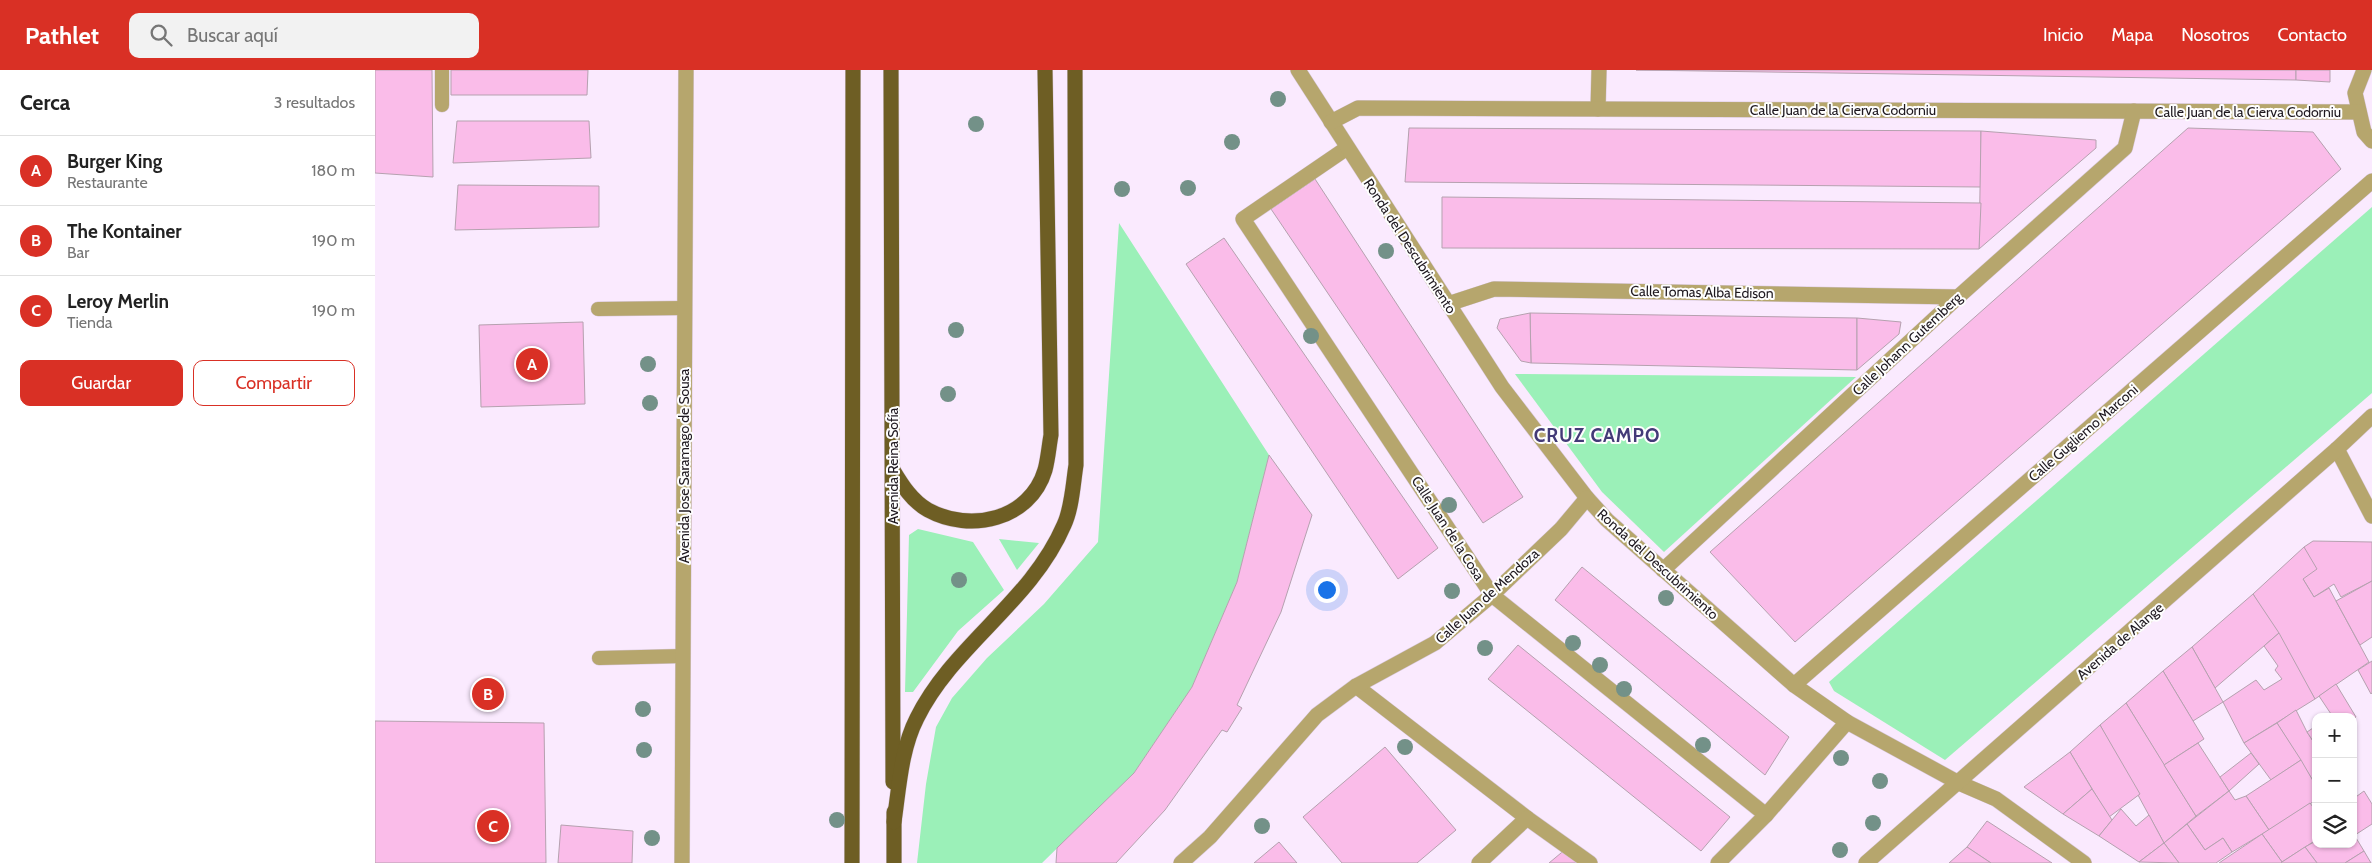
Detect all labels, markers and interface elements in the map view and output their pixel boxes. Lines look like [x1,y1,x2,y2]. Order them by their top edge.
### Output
search box [129,13,479,58]
text: Pathlet [25,21,99,50]
icon: search [147,21,175,49]
text: Buscar aquí [187,24,278,47]
text: Inicio [2043,24,2083,46]
text: Mapa [2111,24,2153,46]
text: Nosotros [2181,24,2250,46]
text: Contacto [2278,24,2347,46]
text: Cerca [20,90,70,115]
text: 3 resultados [274,93,355,112]
street label: Calle Juan de la Cierva Codorniu [1750,101,1936,119]
street label: Calle Juan de la Cierva Codorniu [2155,103,2341,121]
text: Burger King [67,150,162,173]
text: A [31,161,41,180]
text: 180 m [311,161,355,180]
text: Restaurante [67,173,148,192]
street label: Ronda del Descubrimiento [1360,175,1461,317]
text: The Kontainer [67,220,182,243]
text: B [31,231,41,250]
text: 190 m [312,231,355,250]
text: Bar [67,243,89,262]
street label: Calle Tomas Alba Edison [1630,282,1774,302]
street label: Calle Johann Gutemberg [1848,288,1966,399]
text: Leroy Merlin [67,290,169,313]
text: C [31,301,41,320]
text: 190 m [312,301,355,320]
text: Tienda [67,313,112,332]
pin: A [516,345,548,383]
button: Guardar [20,360,183,406]
button: Compartir [193,360,355,406]
street label: Avenida Jose Saramago de Sousa [675,369,693,563]
street label: Calle Gugliemo Marconi [2024,380,2142,486]
street label: Avenida Reina Sofía [884,407,902,524]
district label: CRUZ CAMPO [1534,424,1660,447]
street label: Calle Juan de la Cosa [1408,473,1489,584]
street label: Ronda del Descubrimiento [1594,505,1723,623]
street label: Calle Juan de Mendoza [1431,544,1543,647]
your location [1314,577,1340,603]
street label: Avenida de Alange [2073,598,2167,684]
pin: B [472,675,504,713]
map controls [2312,713,2357,848]
button: + [2312,713,2357,758]
button: − [2312,758,2357,803]
button: layers [2312,803,2357,848]
pin: C [477,807,509,845]

